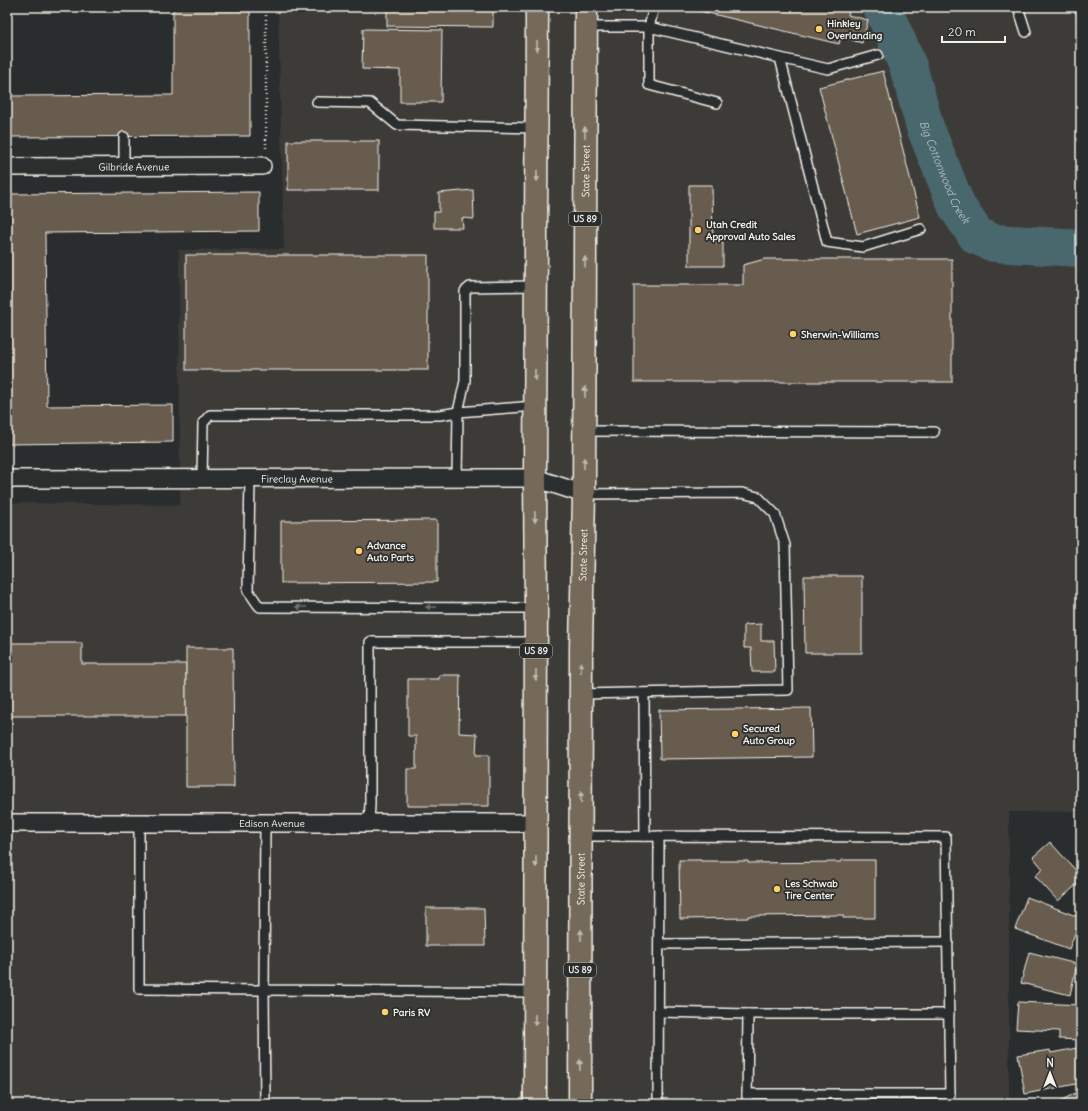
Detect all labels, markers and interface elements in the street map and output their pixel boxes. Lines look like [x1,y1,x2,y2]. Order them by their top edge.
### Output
place label: Hinkley Overlanding [827,17,883,42]
scale bar [942,18,1005,44]
marker: Hinkley Overlanding [814,24,824,34]
text: 20 m [948,24,976,39]
one-way arrow [534,40,540,53]
water label: Big Cottonwood Creek [917,119,974,227]
one-way arrow [582,125,588,138]
street label: State Street [579,144,592,197]
street label: Gilbride Avenue [99,160,169,174]
one-way arrow [534,170,540,183]
road number: US 89 [569,212,601,226]
place label: Utah Credit Approval Auto Sales [706,218,796,243]
marker: Utah Credit Approval Auto Sales [693,225,703,235]
one-way arrow [582,255,588,268]
place label: Sherwin-Williams [801,328,879,341]
marker: Sherwin-Williams [788,329,798,339]
one-way arrow [532,369,538,382]
one-way arrow [582,385,588,398]
one-way arrow [581,456,587,469]
street label: Fireclay Avenue [261,472,333,486]
one-way arrow [532,511,538,524]
street label: State Street [576,528,590,581]
place label: Advance Auto Parts [367,539,415,564]
marker: Advance Auto Parts [354,546,364,556]
one-way arrow [294,604,307,610]
one-way arrow [424,604,437,610]
road number: US 89 [520,644,552,658]
one-way arrow [578,660,584,673]
one-way arrow [533,669,539,682]
place label: Secured Auto Group [743,722,795,747]
marker: Secured Auto Group [730,729,740,739]
one-way arrow [578,790,584,803]
street label: Edison Avenue [239,817,305,830]
street label: State Street [574,852,588,905]
one-way arrow [533,856,539,869]
place label: Les Schwab Tire Center [785,877,838,902]
marker: Les Schwab Tire Center [772,884,782,894]
one-way arrow [578,928,584,941]
road number: US 89 [564,963,596,977]
place label: Paris RV [393,1006,431,1019]
marker: Paris RV [380,1007,390,1017]
one-way arrow [532,1014,538,1027]
north arrow [1030,1053,1070,1093]
text: N [1046,1056,1054,1070]
one-way arrow [577,1058,583,1071]

